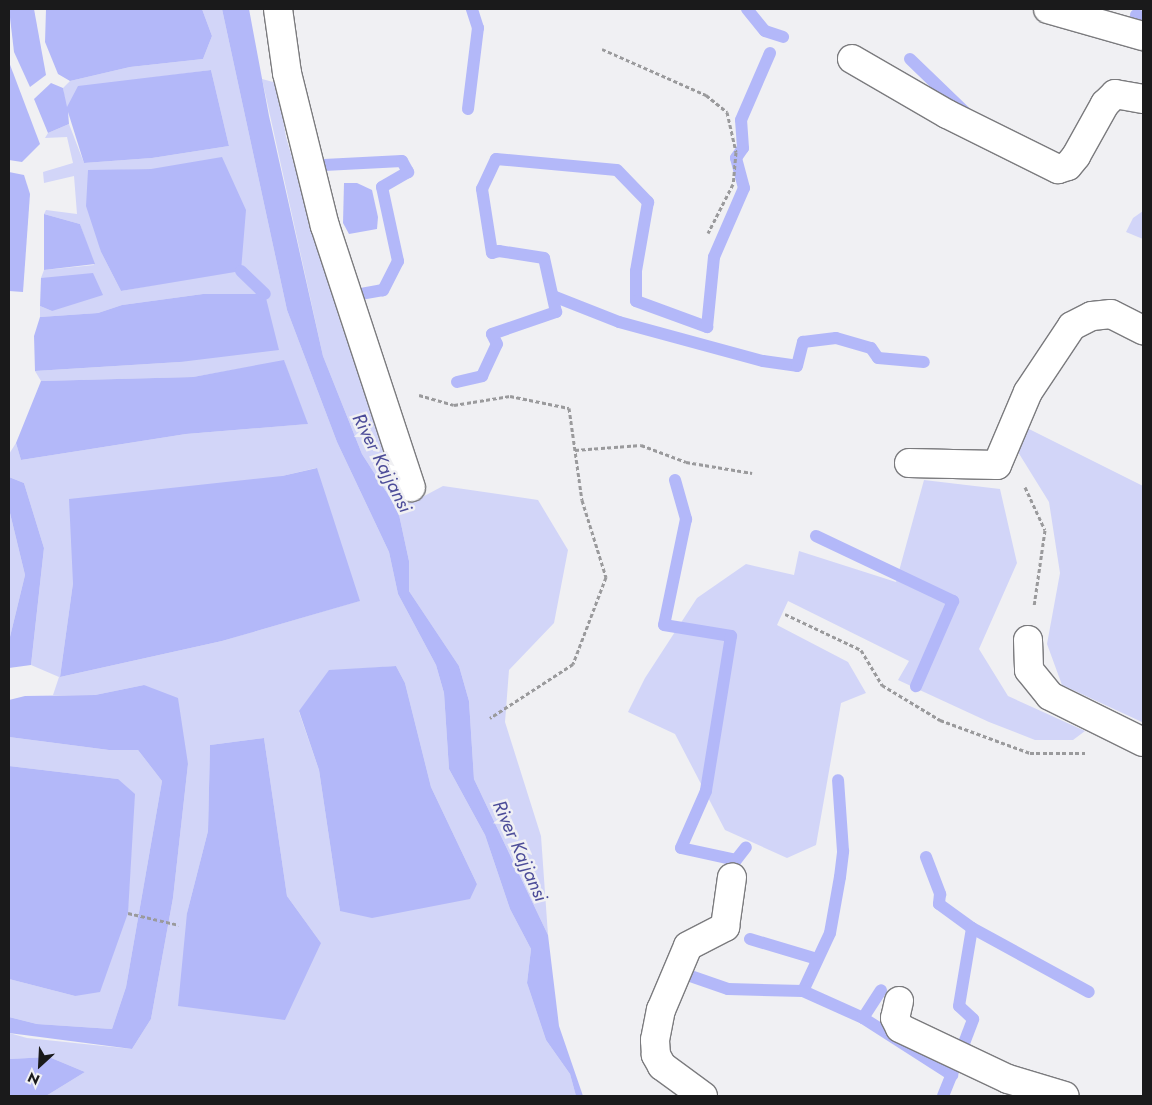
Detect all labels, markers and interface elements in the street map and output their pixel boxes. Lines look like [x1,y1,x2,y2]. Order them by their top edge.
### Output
water label: River Kajjansi [347,410,417,516]
water label: River Kajjansi [488,797,552,905]
north arrow [15,1040,65,1090]
text: N [24,1067,43,1090]

